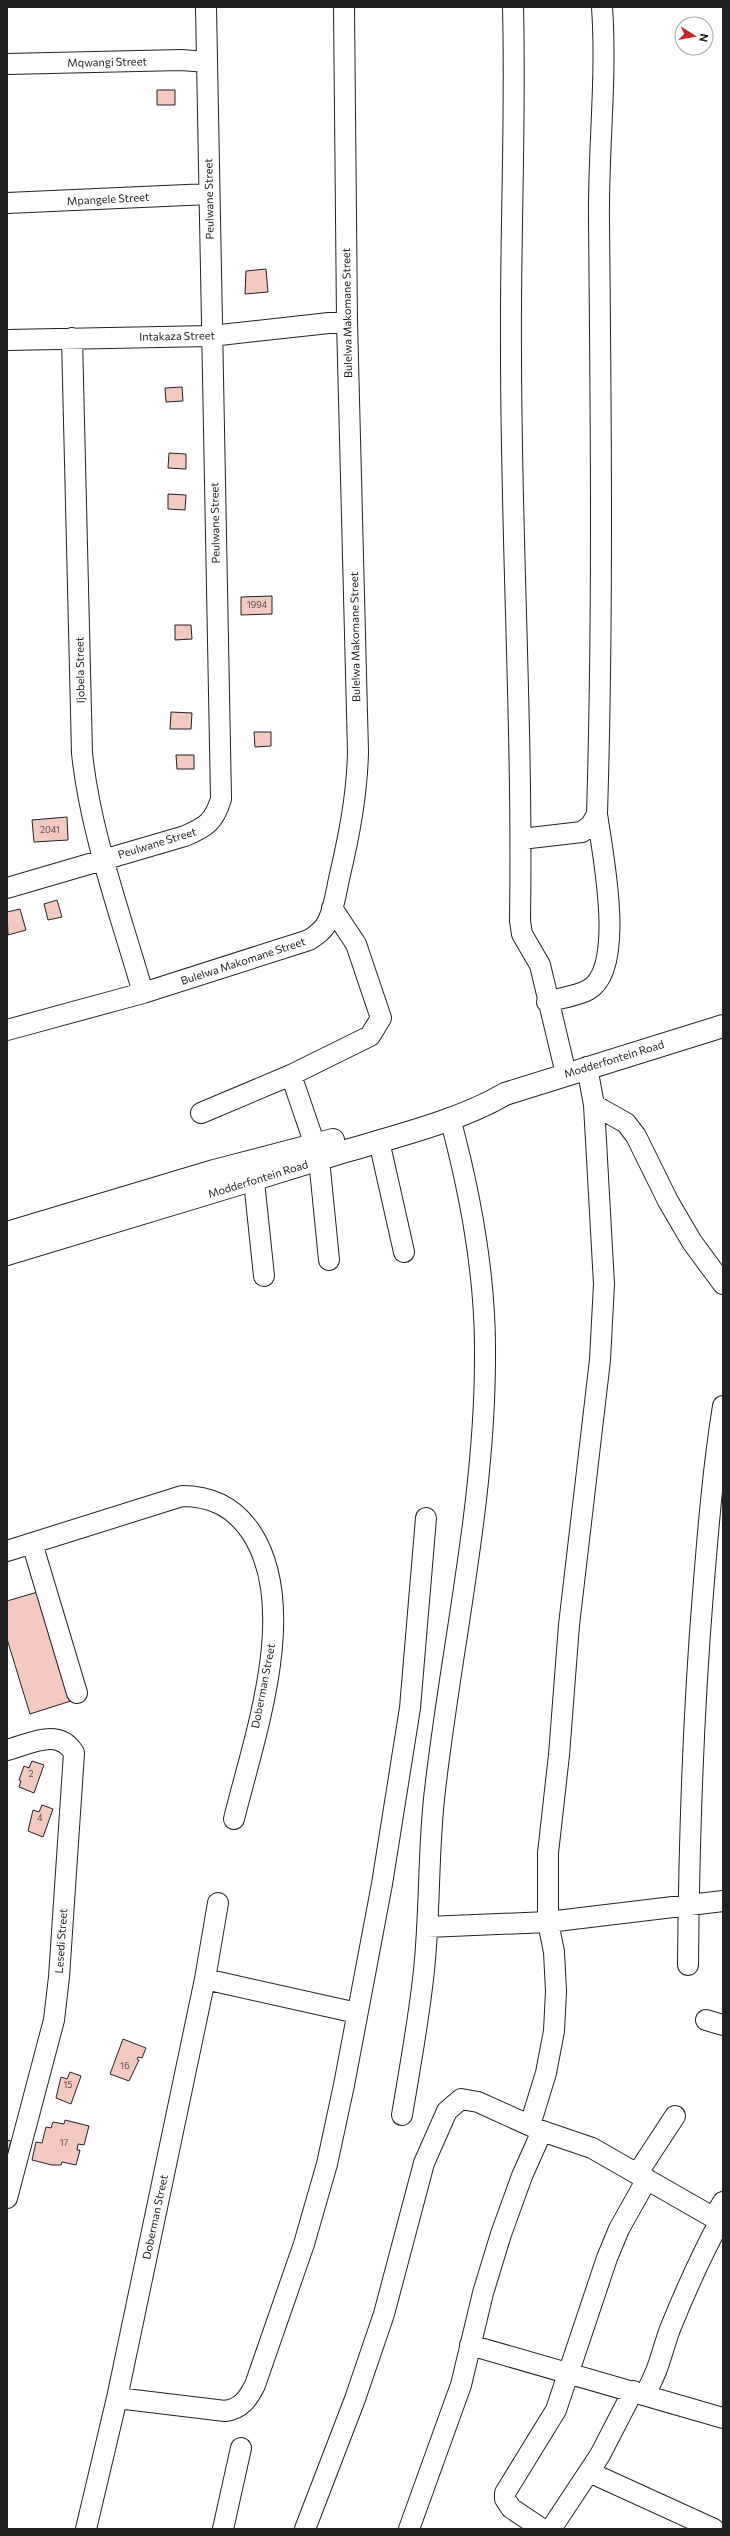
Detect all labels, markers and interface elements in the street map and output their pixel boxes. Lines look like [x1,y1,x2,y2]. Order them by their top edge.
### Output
north arrow [674,16,714,56]
text: N [697,33,711,43]
street label: Mqwangi Street [67,54,147,69]
street label: Peulwane Street [201,158,216,240]
street label: Mpangele Street [66,190,150,207]
street label: Bulelwa Makomane Street [339,247,354,378]
street label: Intakaza Street [139,328,215,343]
street label: Peulwane Street [207,482,222,564]
street label: Bulelwa Makomane Street [347,571,362,702]
house number: 1994 [247,599,268,610]
street label: Ijobela Street [72,636,87,703]
house number: 2041 [40,824,60,835]
street label: Peulwane Street [116,824,198,861]
street label: Bulelwa Makomane Street [179,934,307,987]
street label: Modderfontein Road [562,1037,666,1080]
street label: Modderfontein Road [206,1157,310,1200]
street label: Doberman Street [248,1642,277,1729]
house number: 2 [29,1768,34,1779]
house number: 4 [37,1812,43,1823]
street label: Lesedi Street [52,1907,69,1974]
house number: 16 [120,2060,130,2071]
house number: 15 [63,2079,73,2090]
house number: 17 [60,2137,69,2148]
street label: Doberman Street [139,2173,170,2260]

